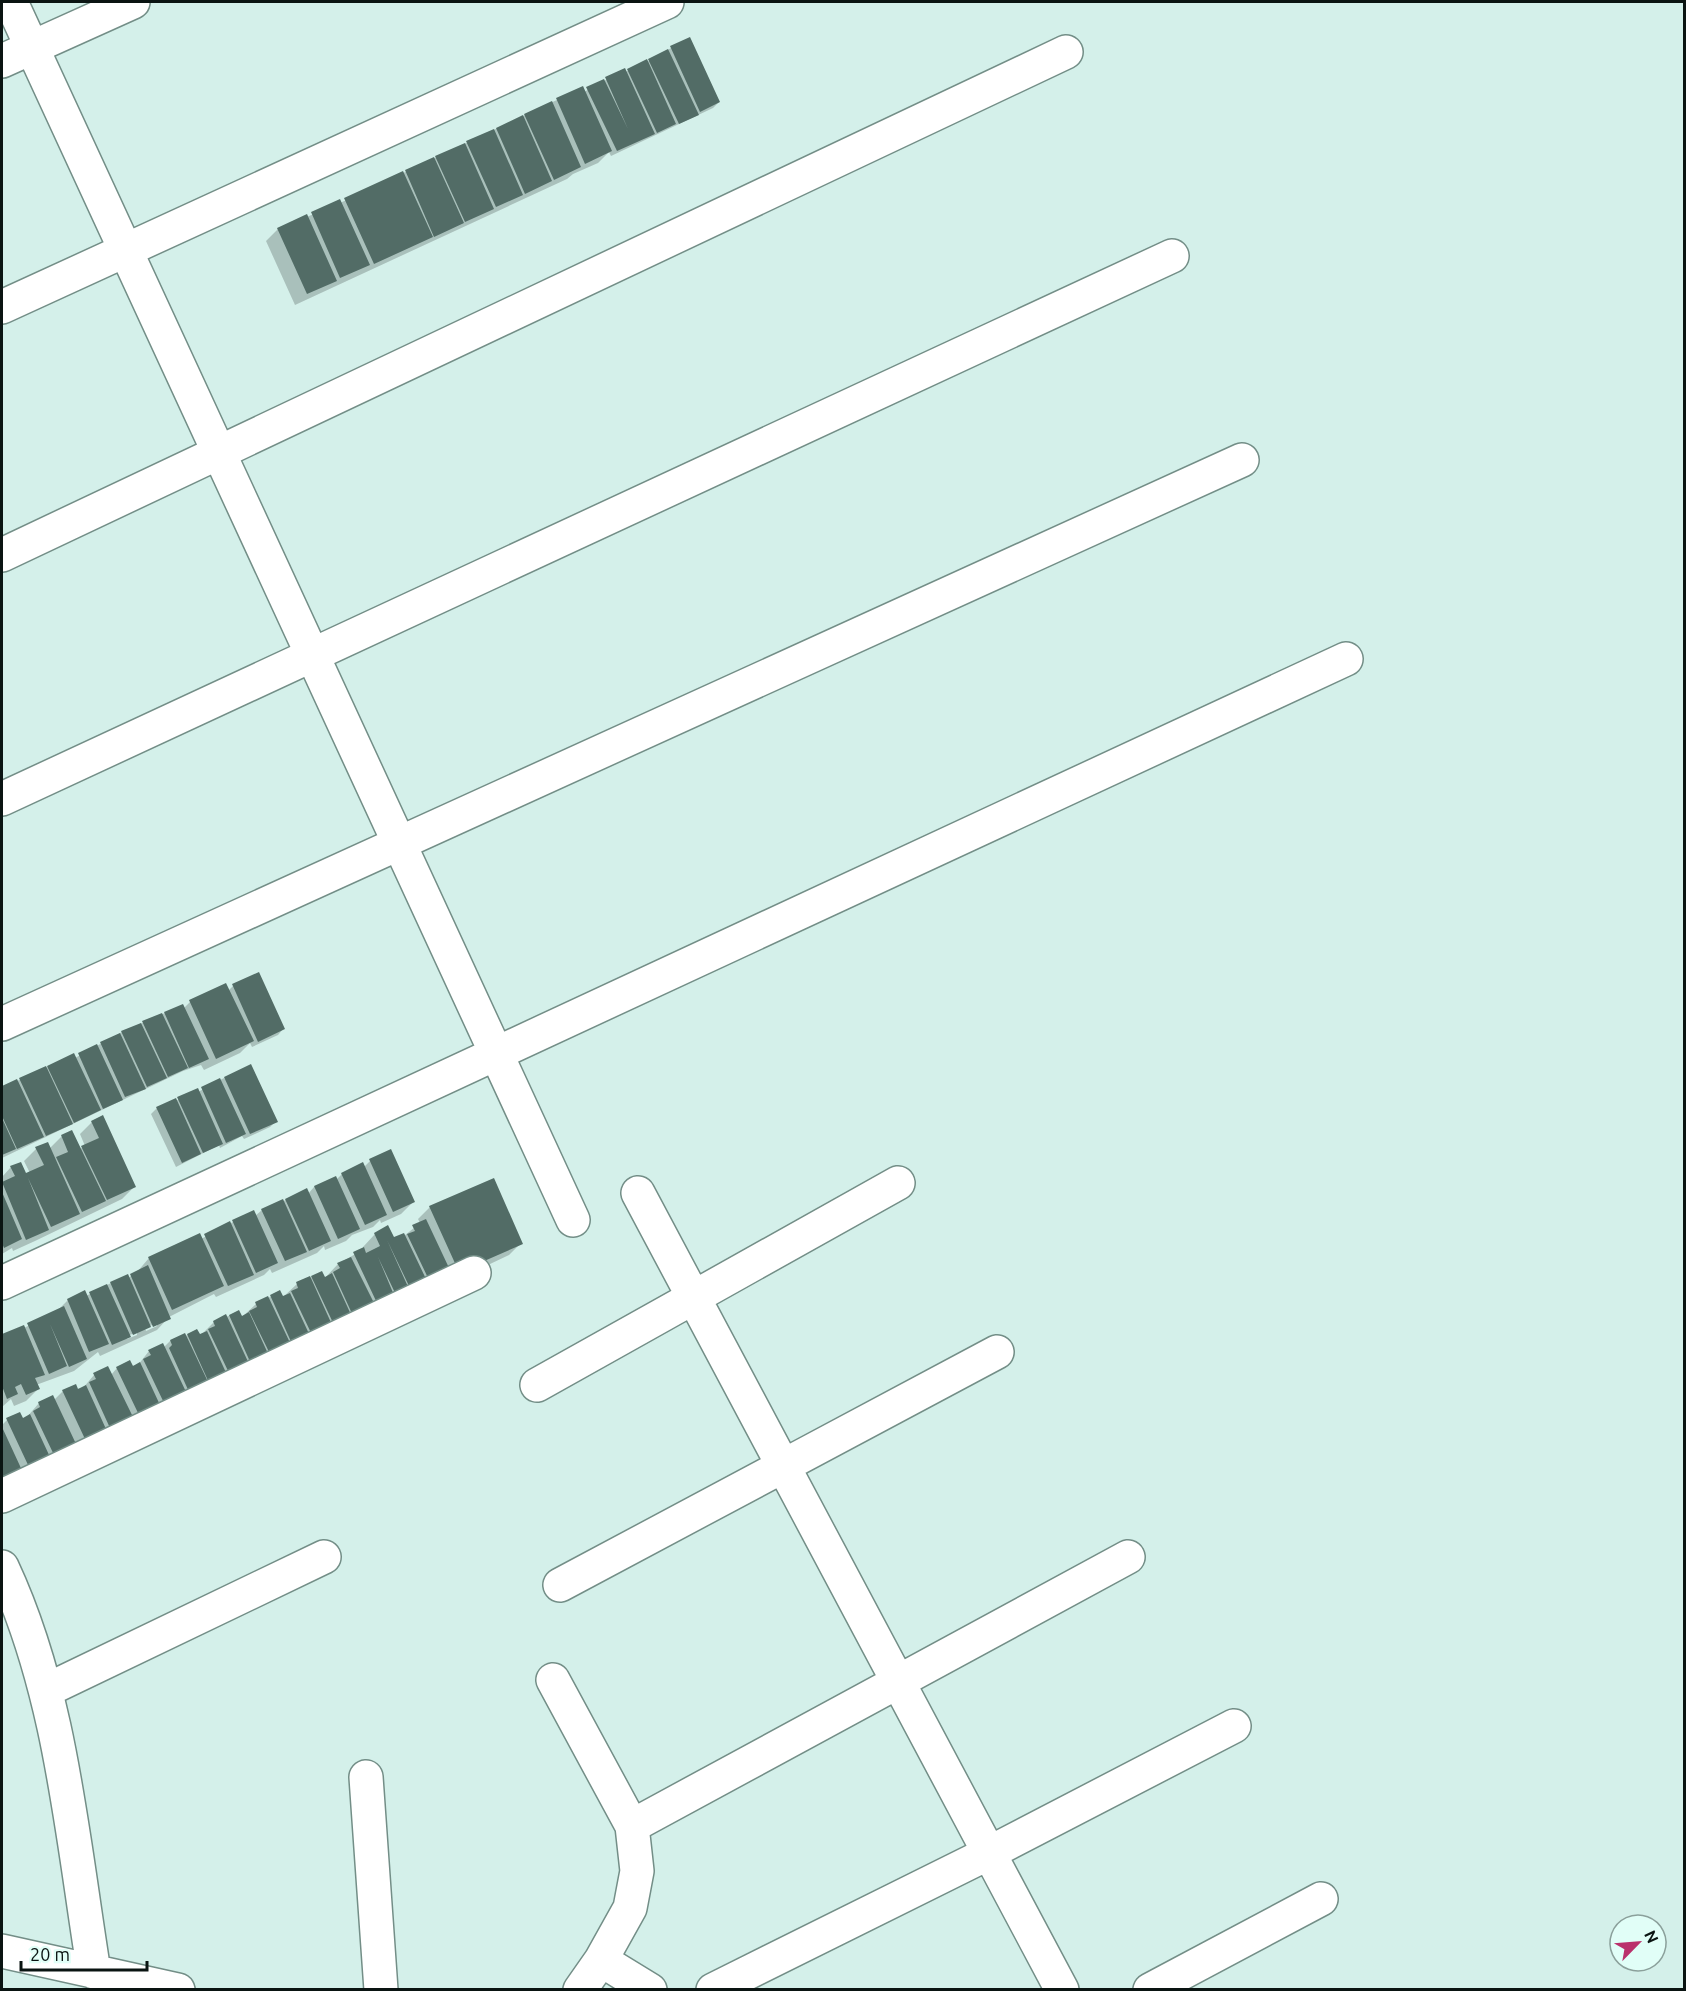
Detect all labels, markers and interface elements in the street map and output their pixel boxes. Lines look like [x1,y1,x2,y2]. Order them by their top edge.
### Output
north arrow [1608,1913,1668,1973]
text: N [1641,1927,1662,1946]
scale bar [21,1934,147,1972]
text: 20 m [30,1944,70,1964]

